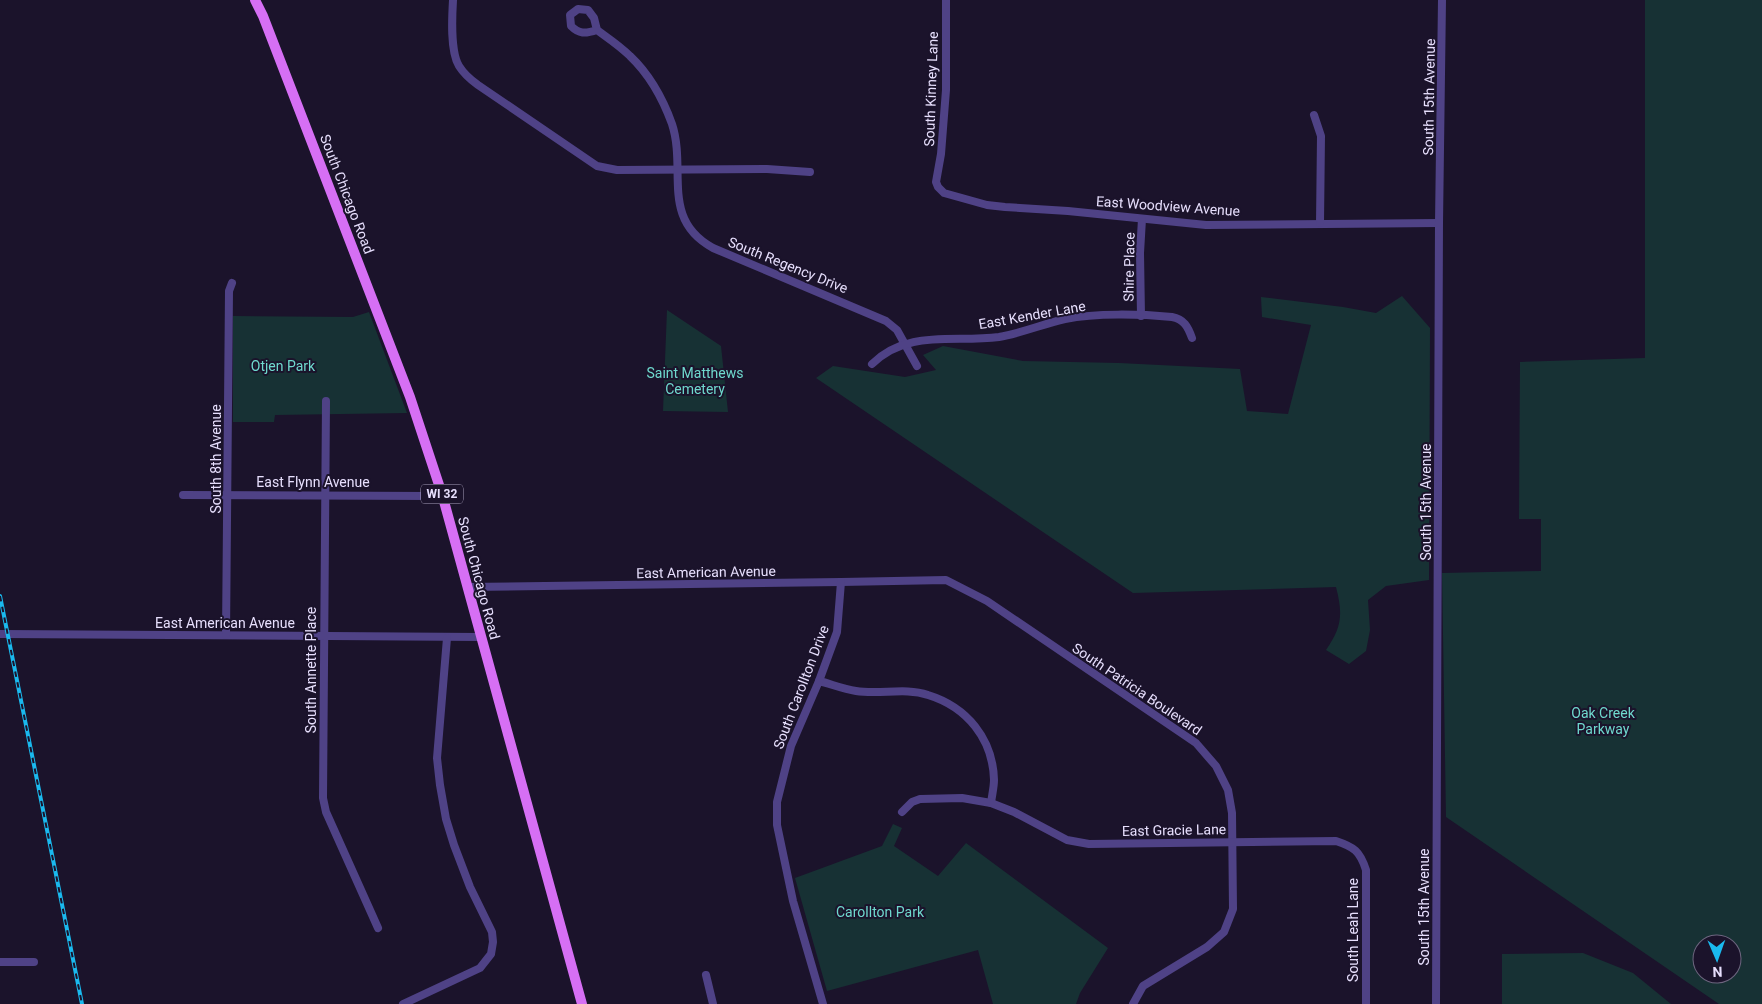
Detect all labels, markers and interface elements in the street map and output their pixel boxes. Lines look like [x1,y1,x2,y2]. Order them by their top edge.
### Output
street label: South Kinney Lane [921,31,941,147]
street label: South 15th Avenue [1420,38,1438,156]
street label: South Chicago Road [317,132,377,256]
street label: East Woodview Avenue [1095,193,1241,219]
street label: Shire Place [1120,232,1138,302]
street label: South Regency Drive [726,234,850,296]
street label: East Kender Lane [977,298,1087,332]
park label: Otjen Park [251,358,316,374]
park label: Saint Matthews Cemetery [647,365,744,397]
street label: South 8th Avenue [208,404,224,514]
street label: South 15th Avenue [1418,443,1434,561]
street label: East Flynn Avenue [256,474,370,490]
road number: WI 32 [421,484,463,504]
street label: South Chicago Road [455,515,503,641]
street label: East American Avenue [636,563,776,581]
street label: South Annette Place [303,607,319,733]
street label: East American Avenue [155,615,295,631]
street label: South Carollton Drive [770,623,832,751]
street label: South Patricia Boulevard [1069,640,1205,738]
park label: Oak Creek Parkway [1571,705,1636,737]
street label: East Gracie Lane [1122,821,1226,839]
street label: South 15th Avenue [1416,848,1432,966]
street label: South Leah Lane [1345,878,1361,982]
park label: Carollton Park [836,904,925,920]
north arrow [1692,934,1742,984]
text: N [1712,964,1723,980]

